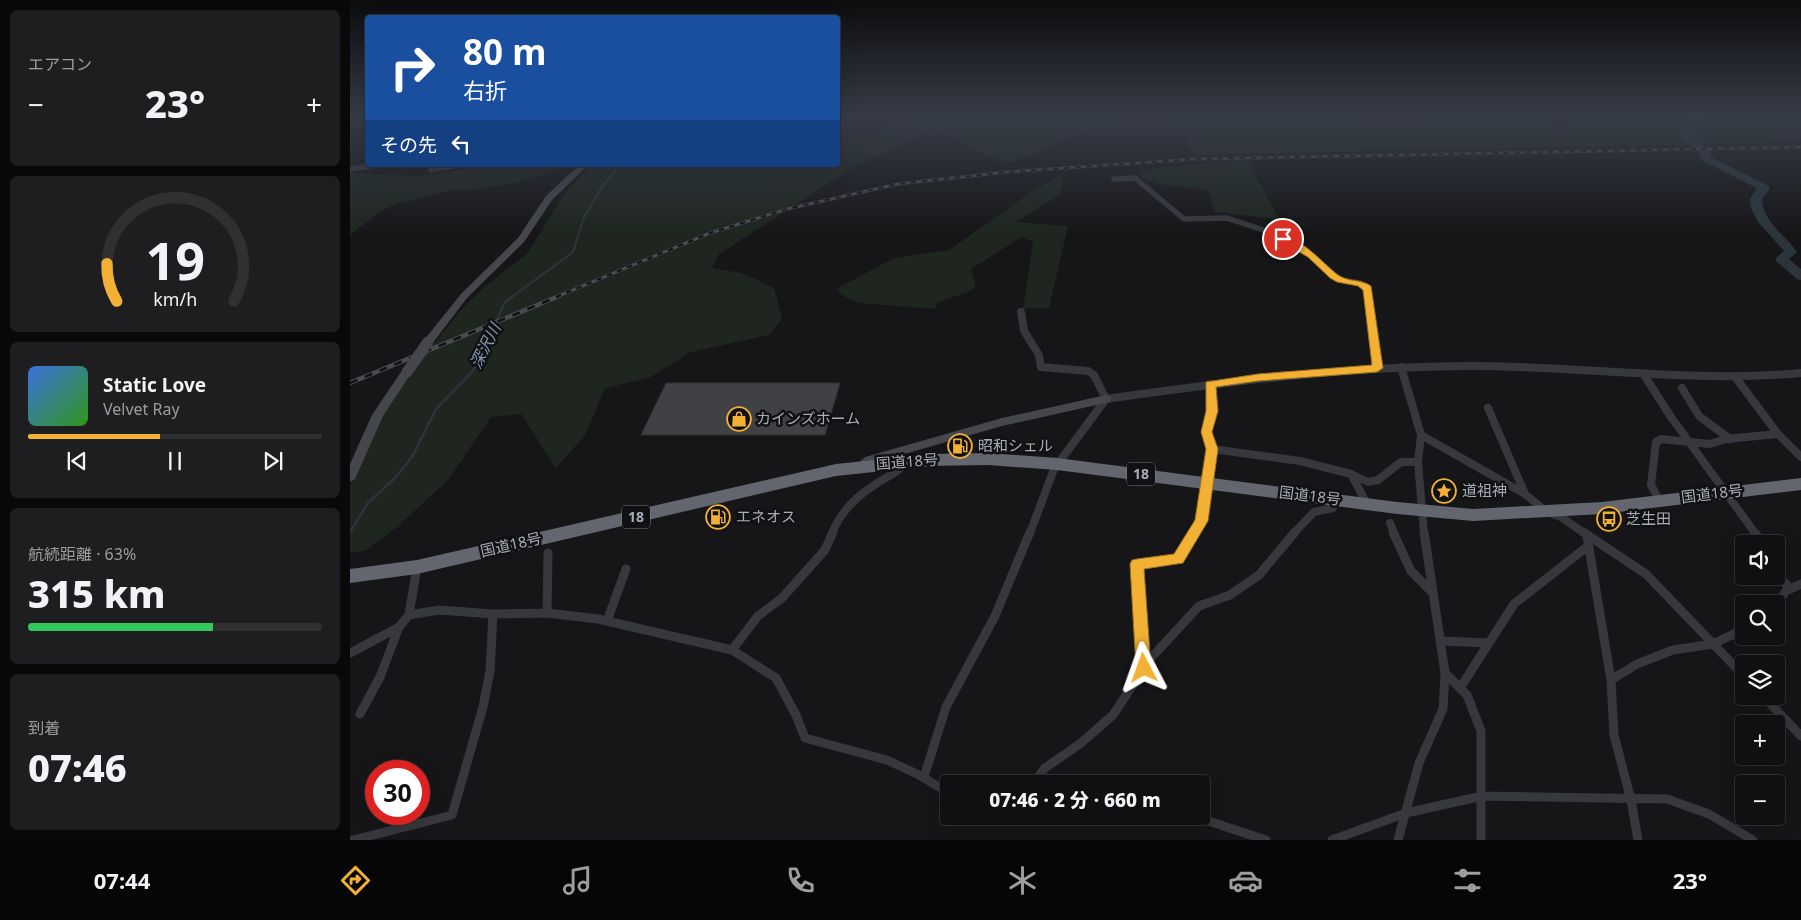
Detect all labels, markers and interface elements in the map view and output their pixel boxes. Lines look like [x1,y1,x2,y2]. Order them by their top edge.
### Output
text: 80 m [463,28,546,75]
icon: right [380,35,445,100]
text: エアコン [28,53,92,75]
text: 右折 [463,75,507,105]
text: 23° [145,77,205,129]
text: − [28,85,44,123]
text: + [306,85,322,123]
icon: left [447,130,475,158]
text: その先 [380,132,437,158]
pin [1262,218,1304,260]
text: 19 [145,224,205,295]
icon: arrive [1269,225,1297,253]
text: km/h [153,287,197,311]
water label: 深沢川 [464,318,507,372]
text: Static Love [103,372,206,398]
text: Velvet Ray [103,398,180,420]
shop icon: カインズホーム [726,406,752,432]
place label: カインズホーム [756,408,860,428]
fuel station icon: 昭和シェル [947,433,973,459]
place label: 昭和シェル [978,435,1053,455]
icon: previous [63,447,91,475]
icon: pause [161,447,189,475]
icon: next [259,447,287,475]
street label: 国道18号 [875,449,939,473]
road number: 18 [1127,462,1155,486]
place icon: 道祖神 [1431,478,1457,504]
street label: 国道18号 [1680,479,1744,507]
place label: 道祖神 [1462,480,1507,500]
street label: 国道18号 [1278,481,1342,509]
fuel station icon: エネオス [705,504,731,530]
road number: 18 [622,506,650,528]
place label: エネオス [736,506,796,526]
bus stop icon: 芝生田 [1596,506,1622,532]
place label: 芝生田 [1626,508,1671,528]
street label: 国道18号 [478,527,543,561]
map controls [1735,535,1785,825]
button: sound [1735,535,1785,585]
text: 航続距離 · 63% [28,543,136,565]
text: 315 km [28,567,166,619]
button: search [1735,595,1785,645]
position arrow [1117,641,1169,693]
button: layers [1735,655,1785,705]
button: + [1735,715,1785,765]
text: 到着 [28,717,60,739]
text: 07:46 [28,741,127,793]
speed limit sign: 30 [365,760,430,825]
button: − [1735,775,1785,825]
text: 07:46 · 2 分 · 660 m [989,787,1161,813]
icon: directions [338,863,373,898]
icon: music [560,863,595,898]
icon: phone [783,863,818,898]
icon: climate [1005,863,1040,898]
icon: car [1228,863,1263,898]
icon: filters [1450,863,1485,898]
text: 07:44 [94,865,150,895]
text: 23° [1673,865,1707,895]

